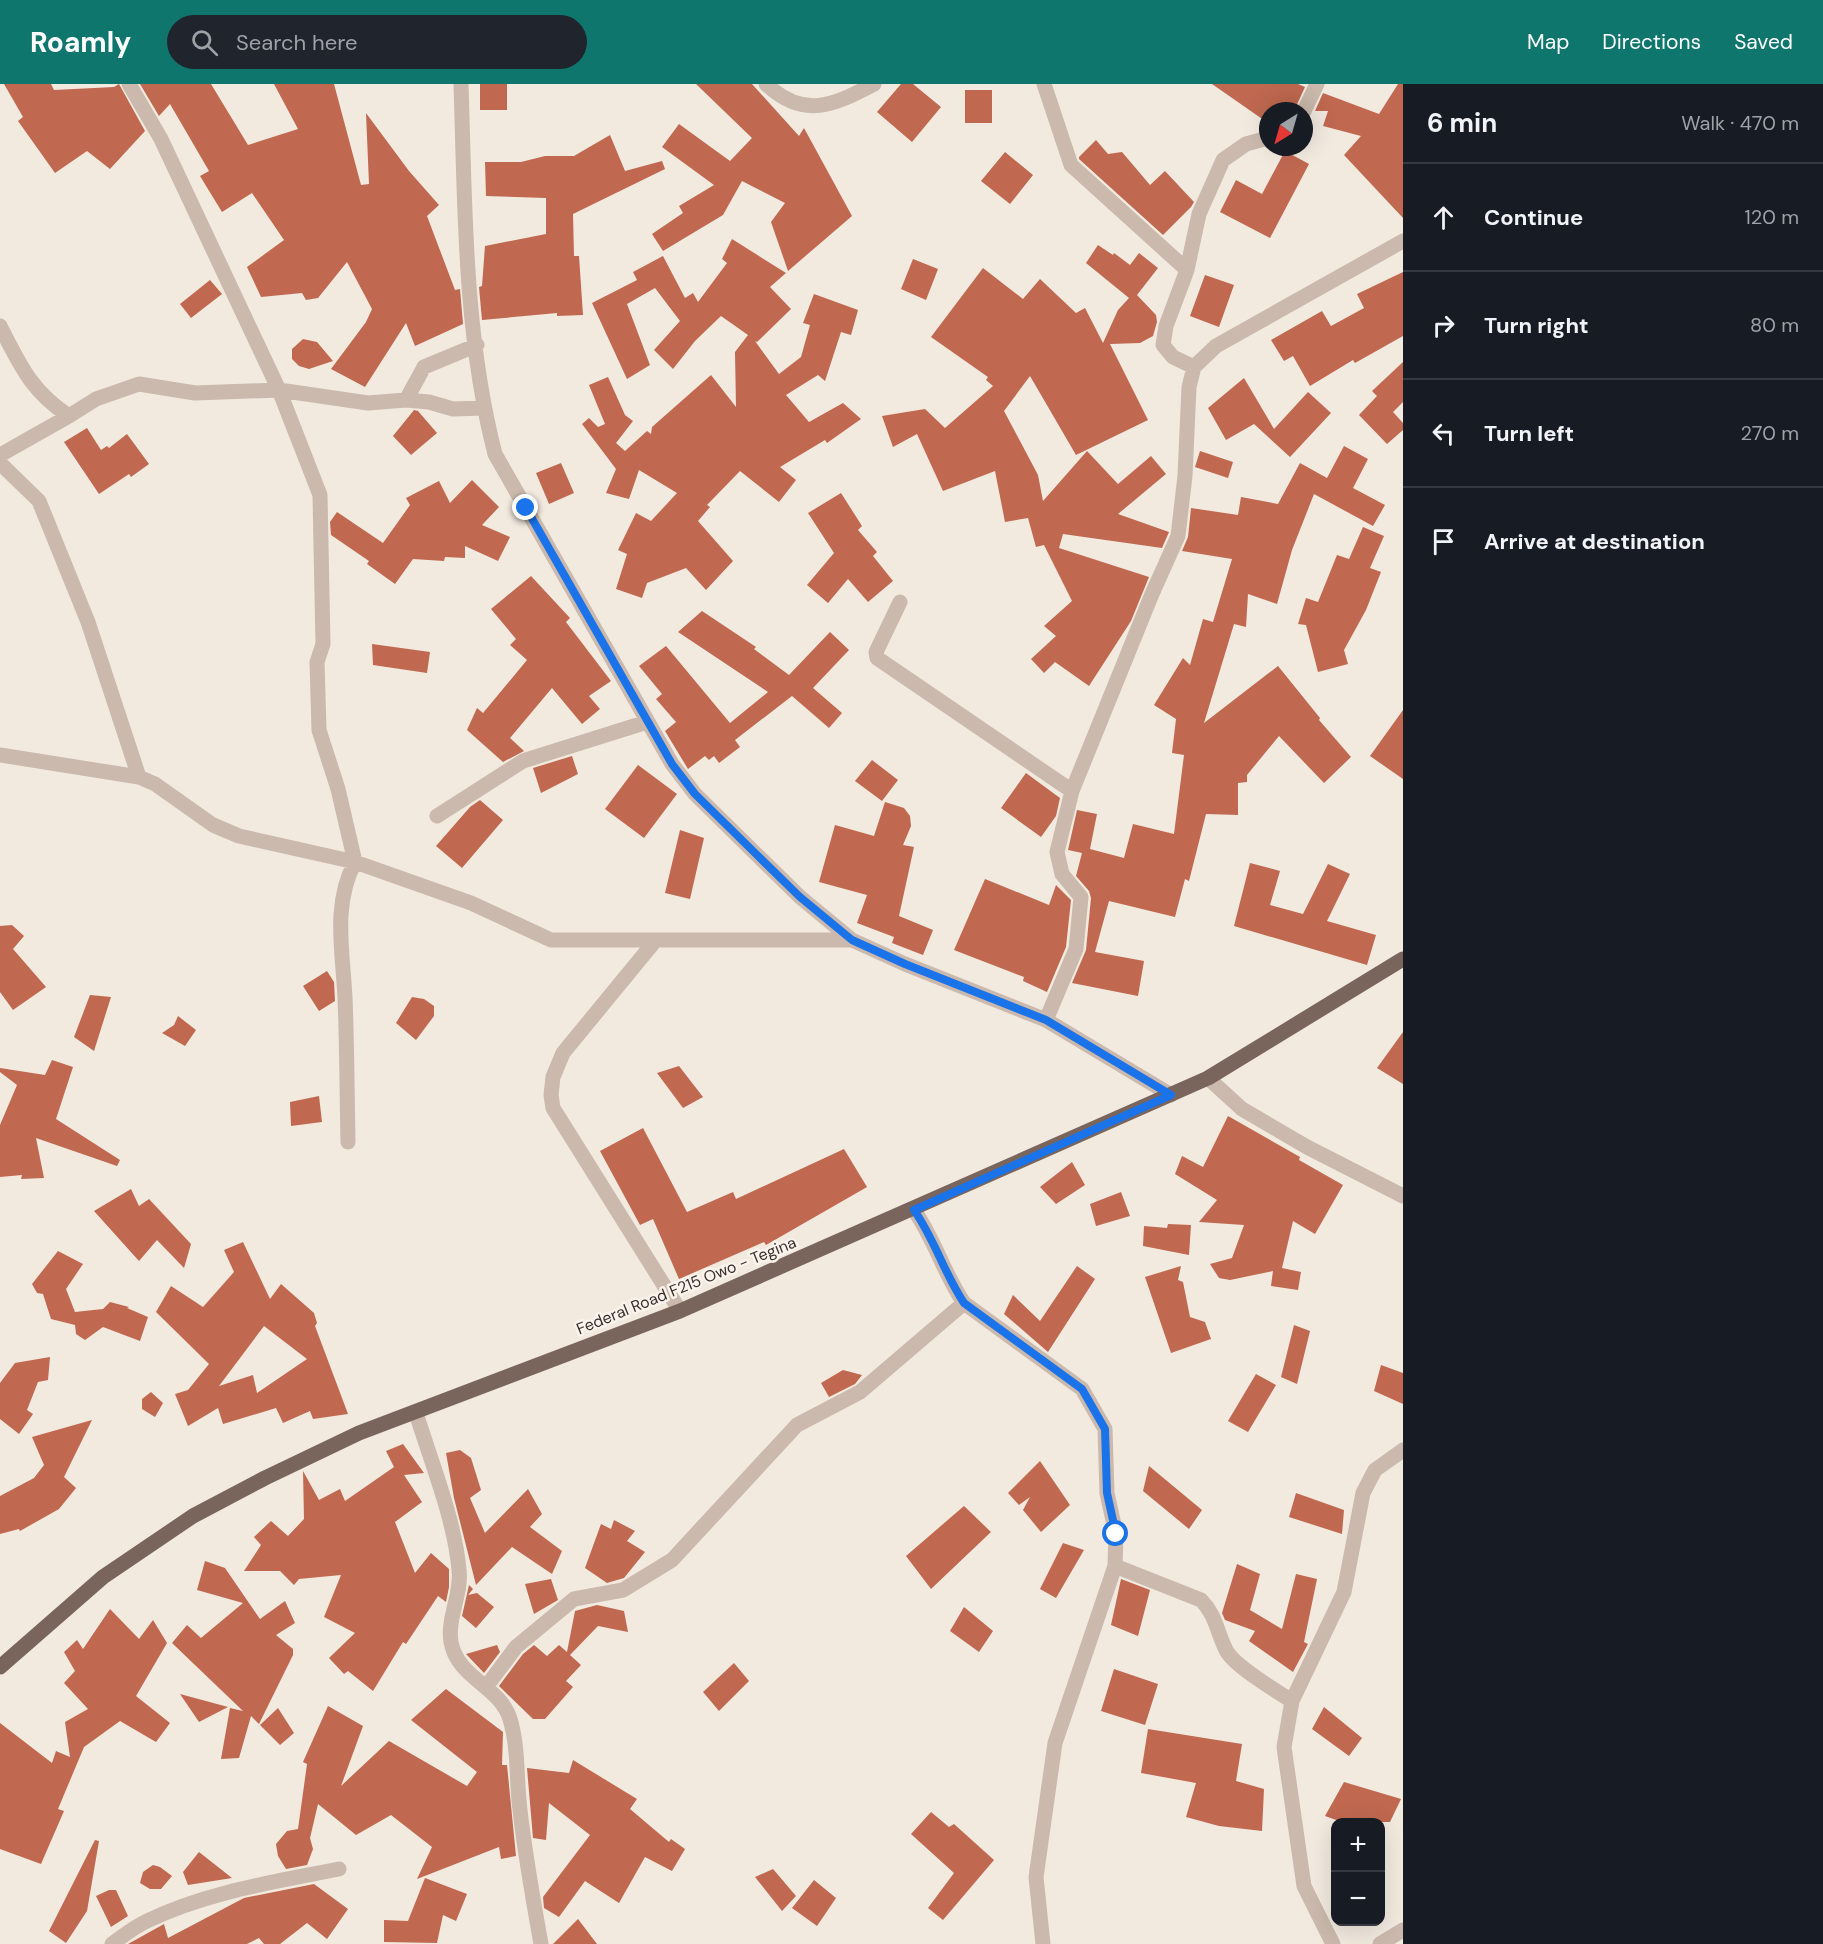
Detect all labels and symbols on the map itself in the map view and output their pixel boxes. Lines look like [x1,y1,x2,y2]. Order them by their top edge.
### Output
north arrow [1259,102,1313,156]
route end [512,494,538,520]
street label: Federal Road F215 Owo - Tegina [573,1232,799,1339]
route start [1102,1520,1128,1546]

